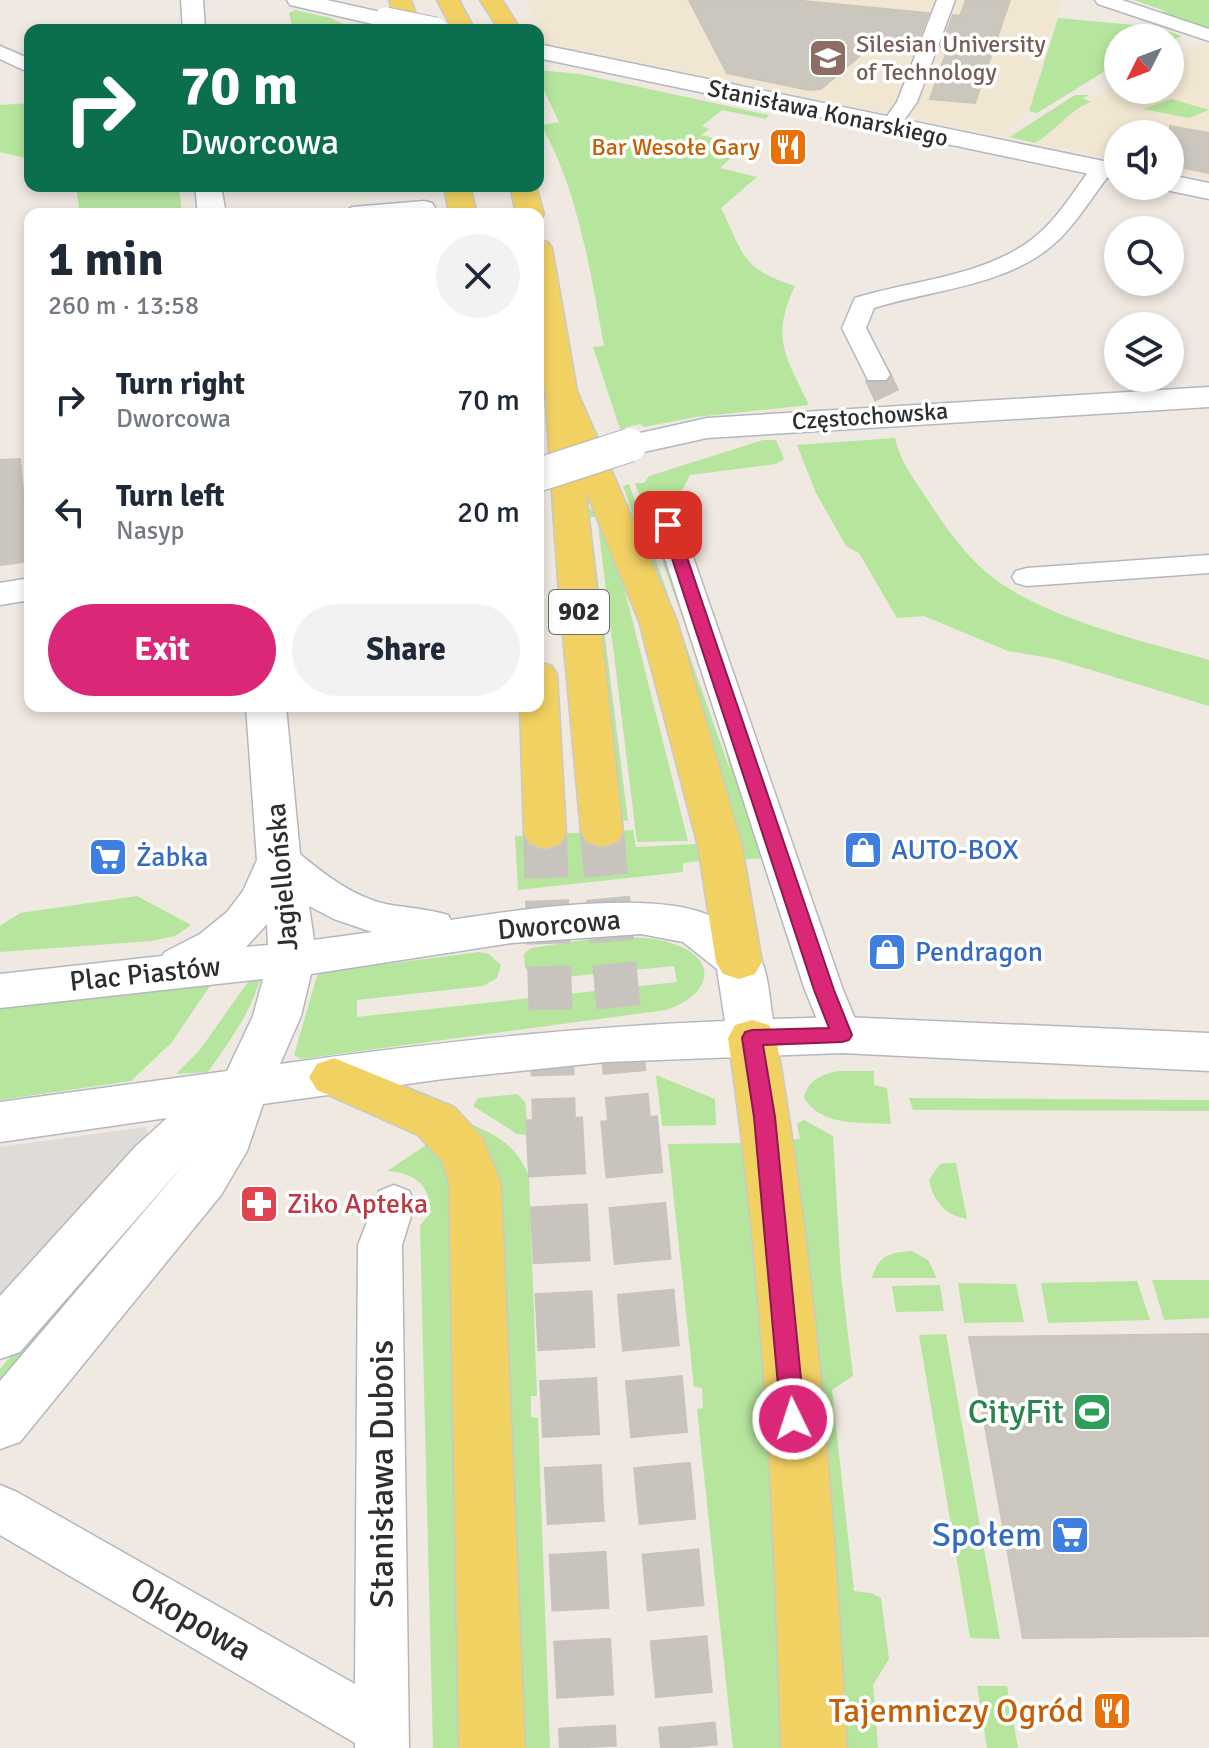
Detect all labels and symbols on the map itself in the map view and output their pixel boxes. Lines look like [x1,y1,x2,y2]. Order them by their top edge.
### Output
north arrow [1104,24,1184,104]
place label: Silesian University of Technology [856,29,1046,87]
school or university icon: Silesian University of Technology [807,37,849,79]
street label: Stanisława Konarskiego [705,73,951,153]
restaurant icon: Bar Wesołe Gary [767,126,809,168]
place label: Bar Wesołe Gary [591,132,760,162]
street label: Częstochowska [791,396,949,436]
pin [634,491,702,559]
road number: 902 [549,590,609,634]
street label: Jagiellońska [259,802,305,952]
shop icon: AUTO-BOX [842,829,884,871]
place label: AUTO-BOX [891,833,1019,867]
supermarket icon: Żabka [87,836,129,878]
place label: Żabka [136,840,209,874]
street label: Dworcowa [496,903,622,947]
shop icon: Pendragon [866,931,908,973]
place label: Pendragon [915,935,1043,969]
street label: Plac Piastów [68,949,222,999]
pharmacy icon: Ziko Apteka [238,1183,280,1225]
place label: Ziko Apteka [287,1187,428,1221]
street label: Stanisława Dubois [361,1340,403,1608]
position arrow [751,1377,835,1461]
place label: CityFit [968,1391,1064,1433]
sports icon: CityFit [1071,1391,1113,1433]
place label: Społem [932,1514,1042,1556]
supermarket icon: Społem [1049,1514,1091,1556]
street label: Okopowa [123,1567,259,1671]
place label: Tajemniczy Ogród [829,1690,1084,1732]
restaurant icon: Tajemniczy Ogród [1091,1690,1133,1732]

